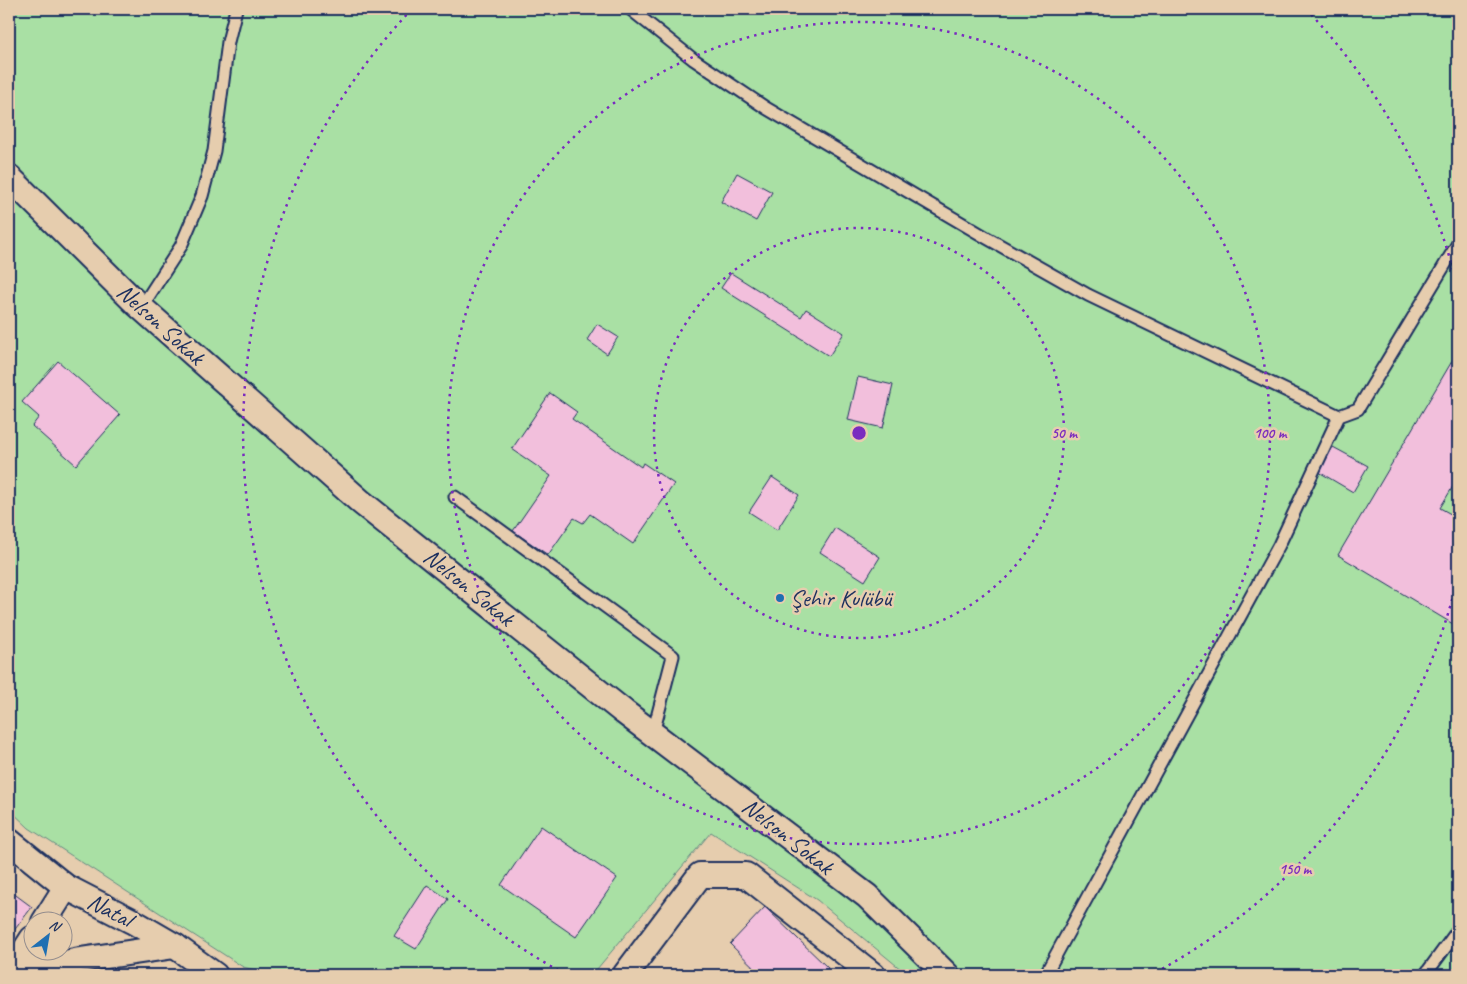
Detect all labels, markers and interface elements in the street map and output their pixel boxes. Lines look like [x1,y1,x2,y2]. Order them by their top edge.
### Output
street label: Nelson Sokak [111,277,213,373]
centre of rings [850,424,868,442]
text: 50 m [1051,424,1078,443]
text: 100 m [1254,424,1288,443]
street label: Nelson Sokak [418,541,522,634]
place label: Şehir Kulübü [790,583,894,613]
marker: Şehir Kulübü [774,592,786,604]
street label: Nelson Sokak [736,791,842,882]
text: 150 m [1279,860,1313,879]
street label: Natal [82,886,141,936]
north arrow [22,912,72,962]
text: N [46,916,65,936]

